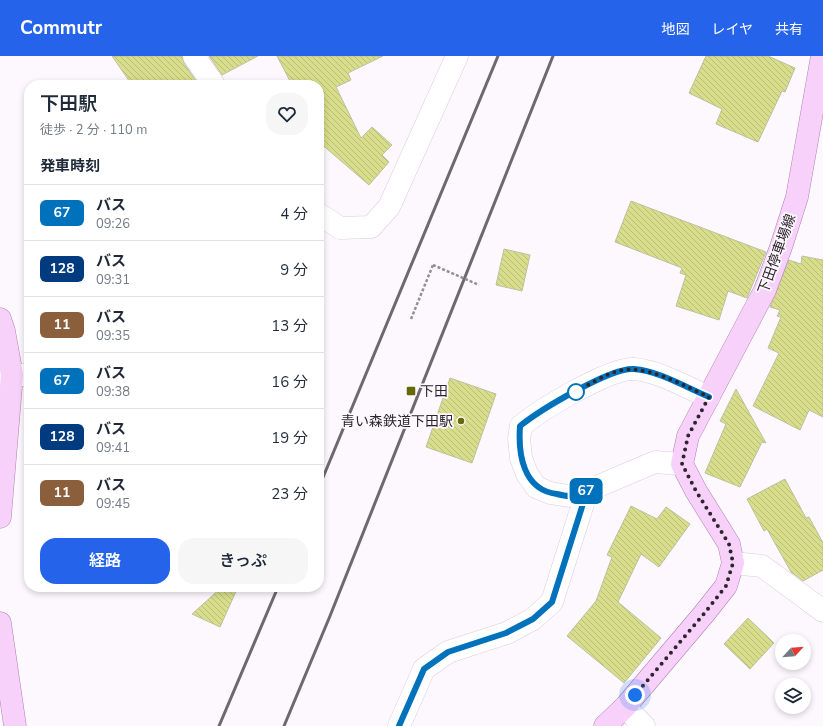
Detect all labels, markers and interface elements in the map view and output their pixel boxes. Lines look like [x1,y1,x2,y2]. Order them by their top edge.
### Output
text: Commutr [20,15,102,41]
text: 地図 [661,20,689,39]
text: レイヤ [711,20,753,39]
text: 共有 [775,20,803,39]
text: 下田駅 [40,91,97,117]
button: heart [266,93,308,135]
text: 徒歩 · 2 分 · 110 m [40,121,147,139]
text: 発車時刻 [40,156,100,176]
text: バス [96,195,126,215]
text: 67 [54,203,70,222]
text: 4 分 [280,204,308,224]
street label: 下田停車場線 [754,211,800,297]
text: 09:26 [96,215,130,233]
text: バス [96,251,126,271]
text: 128 [49,259,75,278]
text: 9 分 [280,260,308,280]
text: 09:31 [96,271,130,289]
text: バス [96,307,126,327]
text: 11 [54,315,70,334]
text: 13 分 [271,316,308,336]
text: 09:35 [96,327,130,345]
text: バス [96,363,126,383]
text: 67 [54,371,70,390]
text: 16 分 [271,372,308,392]
place label: 下田 [420,382,448,401]
text: 09:38 [96,383,130,401]
unlabelled marker [567,383,585,401]
marker: 下田 [405,385,417,397]
place label: 青い森鉄道下田駅 [341,412,453,431]
marker: 青い森鉄道下田駅 [456,416,466,426]
text: バス [96,419,126,439]
text: 128 [49,427,75,446]
text: 19 分 [271,428,308,448]
text: 09:41 [96,439,130,457]
text: バス [96,475,126,495]
line badge: 67 [568,478,604,504]
text: 67 [578,481,594,500]
text: 11 [54,483,70,502]
text: 23 分 [271,484,308,504]
text: 09:45 [96,495,130,513]
button: 経路 [40,538,170,584]
button: きっぷ [178,538,308,584]
north arrow [775,634,811,670]
map controls [775,634,811,714]
button: layers [775,678,811,714]
your location [625,685,645,705]

